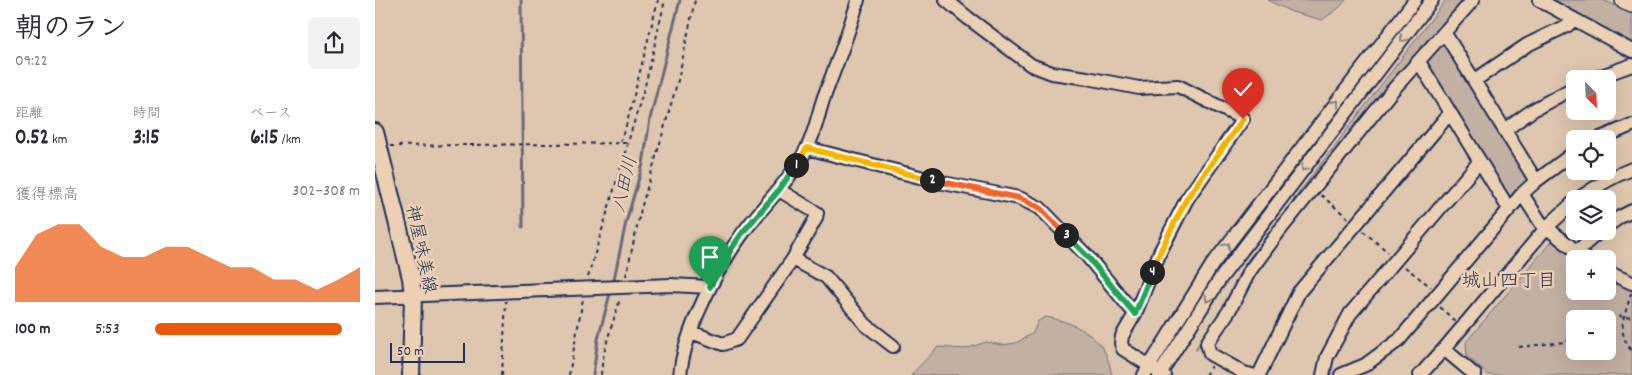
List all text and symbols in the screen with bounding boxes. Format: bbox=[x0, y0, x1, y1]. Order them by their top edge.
text: 朝のラン bbox=[15, 11, 127, 51]
button: share bbox=[308, 17, 360, 69]
one-way arrow bbox=[1400, 33, 1408, 42]
text: 09:22 bbox=[15, 50, 48, 73]
pin bbox=[1222, 68, 1264, 119]
north arrow bbox=[1566, 70, 1616, 120]
map controls bbox=[1566, 70, 1616, 360]
icon: check bbox=[1229, 75, 1257, 103]
one-way arrow bbox=[1331, 100, 1339, 109]
text: 距離 bbox=[15, 104, 43, 124]
text: 時間 bbox=[133, 104, 161, 124]
text: ペース bbox=[250, 104, 292, 124]
text: 0.52 bbox=[15, 124, 49, 154]
text: 3:15 bbox=[133, 124, 160, 154]
text: 6:15 bbox=[250, 124, 278, 154]
text: km bbox=[49, 130, 67, 150]
text: /km bbox=[278, 130, 301, 150]
button: locate bbox=[1566, 130, 1616, 180]
pin: 1 bbox=[783, 152, 809, 178]
water label: 八田川 bbox=[607, 154, 646, 216]
text: 1 bbox=[795, 155, 798, 175]
one-way arrow bbox=[1302, 162, 1310, 171]
pin: 2 bbox=[919, 168, 945, 192]
text: 2 bbox=[929, 170, 936, 190]
text: 302–308 m bbox=[292, 180, 360, 203]
text: 獲得標高 bbox=[15, 184, 79, 207]
button: layers bbox=[1566, 190, 1616, 240]
street label: 神屋味美線 bbox=[398, 203, 441, 296]
pin: 3 bbox=[1053, 222, 1079, 248]
text: 3 bbox=[1063, 225, 1070, 245]
pin bbox=[689, 236, 731, 287]
icon: arrive bbox=[696, 243, 724, 271]
one-way arrow bbox=[1221, 243, 1229, 252]
button: + bbox=[1566, 250, 1616, 300]
pin: 4 bbox=[1139, 260, 1165, 284]
text: 4 bbox=[1150, 262, 1155, 282]
district label: 城山四丁目 bbox=[1461, 269, 1557, 296]
one-way arrow bbox=[1204, 293, 1214, 302]
button: − bbox=[1566, 310, 1616, 360]
text: 100 m bbox=[15, 318, 51, 341]
text: 5:53 bbox=[95, 318, 120, 341]
scale bar bbox=[390, 340, 465, 363]
text: 50 m bbox=[397, 342, 424, 362]

